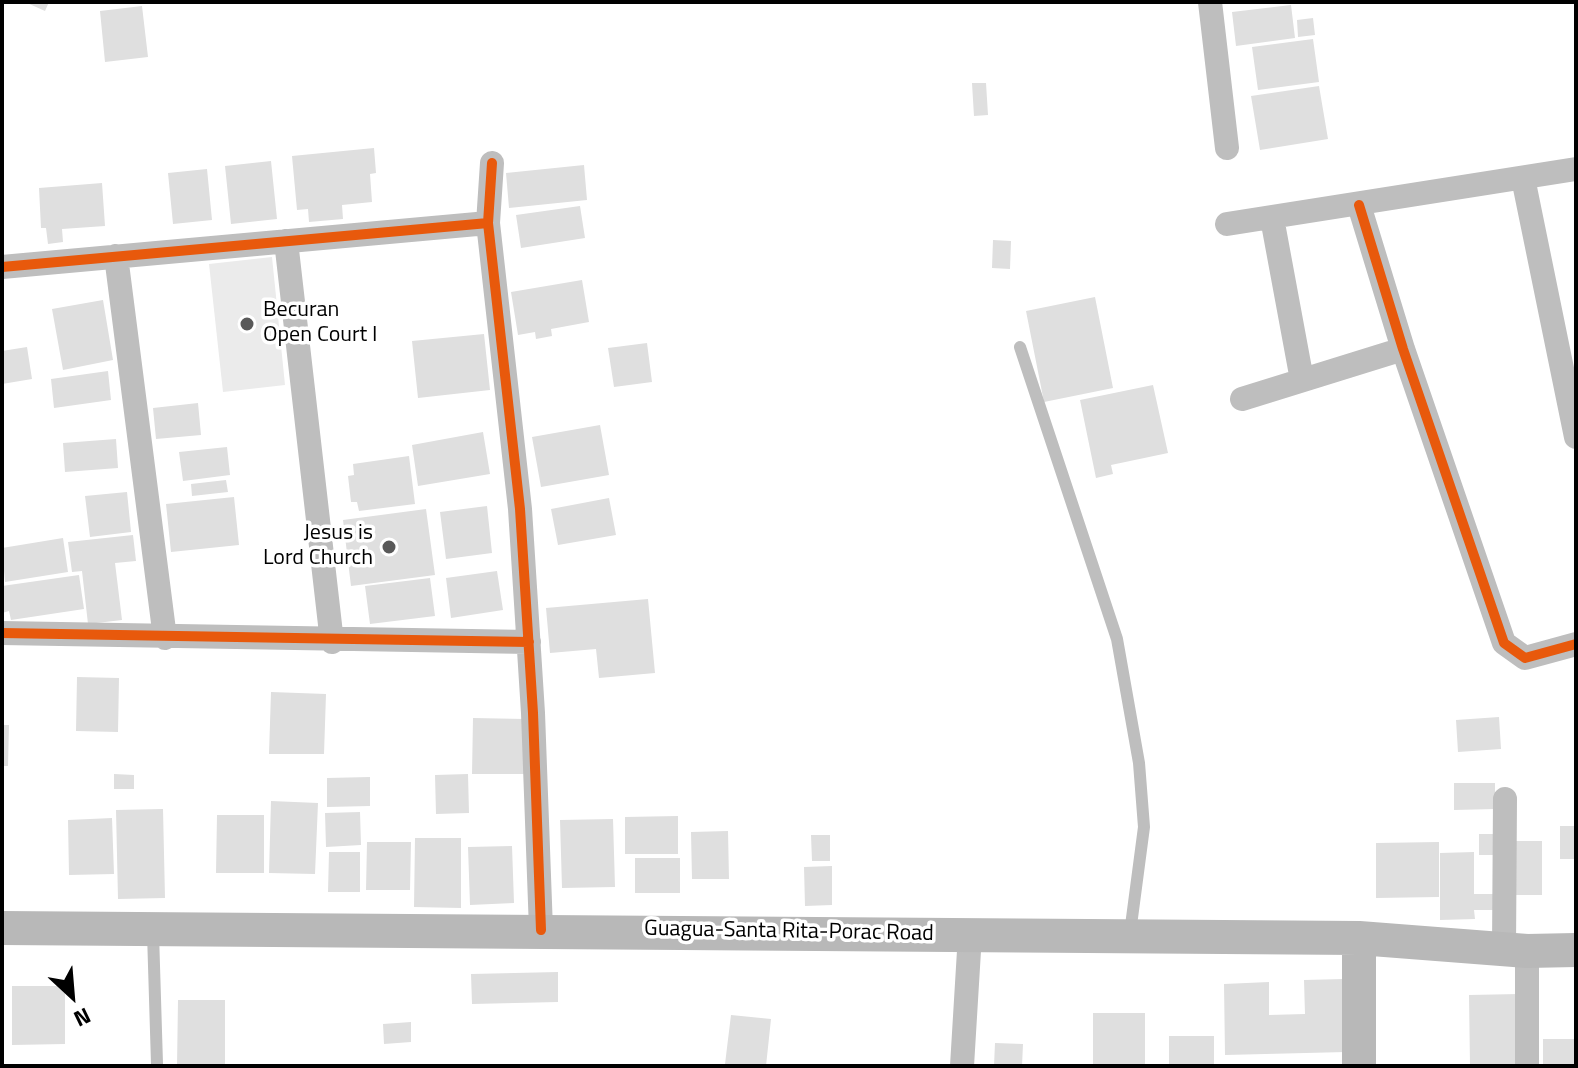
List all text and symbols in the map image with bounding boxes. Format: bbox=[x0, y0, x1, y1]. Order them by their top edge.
place label: Becuran Open Court I bbox=[263, 298, 378, 350]
marker: Becuran Open Court I bbox=[238, 315, 256, 333]
place label: Jesus is Lord Church bbox=[263, 521, 373, 572]
marker: Jesus is Lord Church bbox=[380, 538, 398, 556]
street label: Guagua-Santa Rita-Porac Road bbox=[644, 916, 934, 948]
north arrow bbox=[32, 956, 112, 1036]
text: N bbox=[68, 999, 97, 1036]

